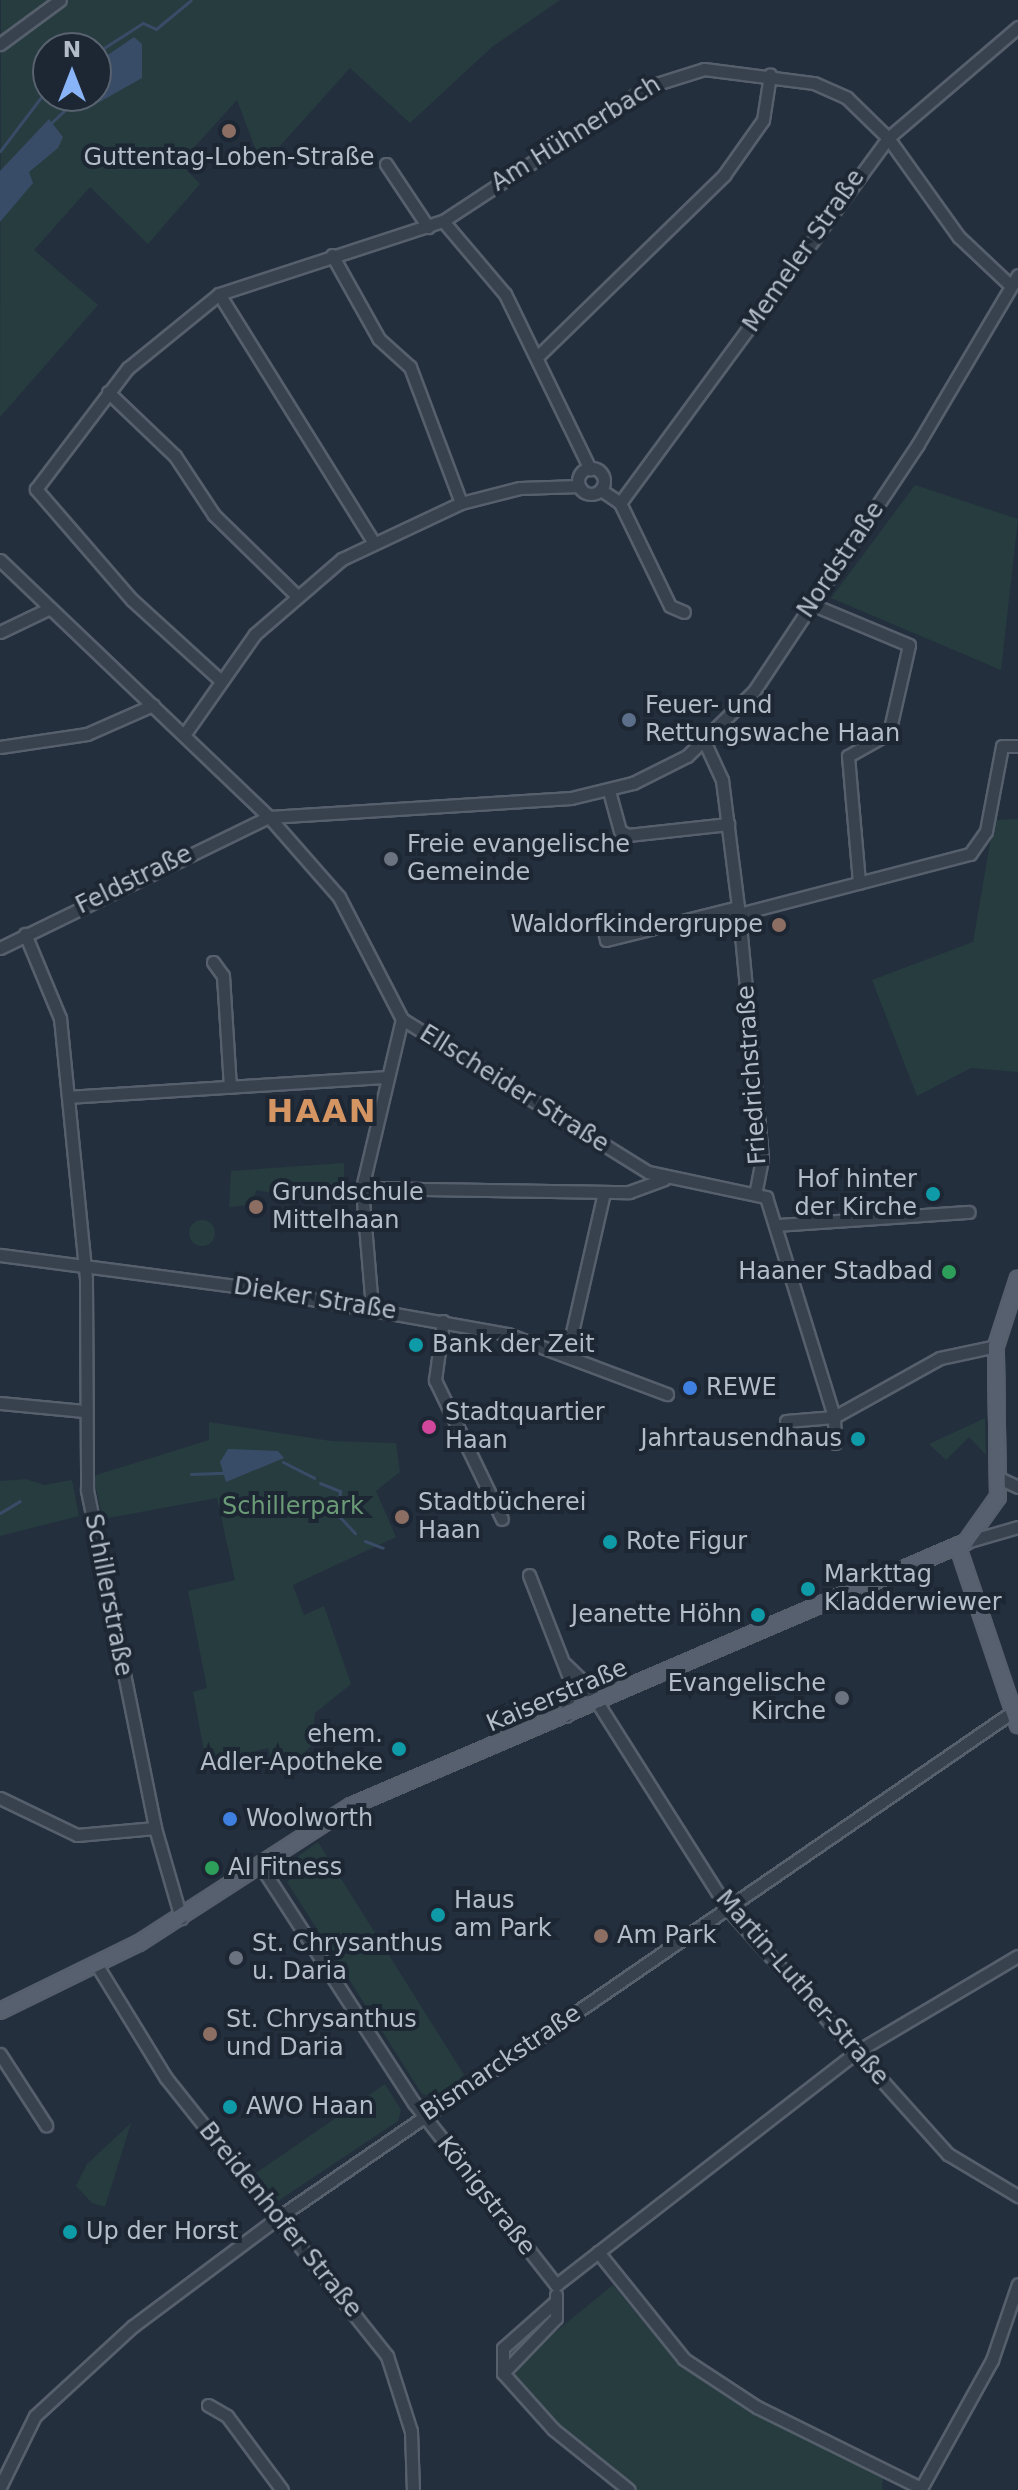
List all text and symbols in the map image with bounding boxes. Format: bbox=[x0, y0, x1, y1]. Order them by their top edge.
north arrow bbox=[32, 32, 112, 112]
text: N bbox=[63, 37, 81, 62]
street label: Am Hühnerbach bbox=[486, 70, 666, 198]
marker: Guttentag-Loben-Straße bbox=[220, 122, 238, 140]
place label: Guttentag-Loben-Straße bbox=[83, 144, 375, 172]
street label: Memeler Straße bbox=[737, 164, 871, 338]
street label: Nordstraße bbox=[792, 497, 890, 623]
place label: Feuer- und Rettungswache Haan bbox=[645, 692, 900, 748]
marker: Feuer- und Rettungswache Haan bbox=[620, 711, 638, 729]
place label: Freie evangelische Gemeinde bbox=[407, 831, 630, 887]
street label: Feldstraße bbox=[71, 840, 197, 920]
marker: Freie evangelische Gemeinde bbox=[382, 850, 400, 868]
place label: Waldorfkindergruppe bbox=[510, 911, 763, 939]
marker: Waldorfkindergruppe bbox=[770, 916, 788, 934]
street label: Friedrichstraße bbox=[731, 984, 773, 1166]
street label: Ellscheider Straße bbox=[414, 1019, 614, 1159]
district label: HAAN bbox=[266, 1092, 378, 1130]
place label: Hof hinter der Kirche bbox=[795, 1166, 917, 1222]
place label: Grundschule Mittelhaan bbox=[272, 1179, 424, 1235]
marker: Hof hinter der Kirche bbox=[924, 1185, 942, 1203]
marker: Grundschule Mittelhaan bbox=[247, 1198, 265, 1216]
place label: Haaner Stadbad bbox=[738, 1258, 933, 1286]
marker: Haaner Stadbad bbox=[940, 1263, 958, 1281]
street label: Dieker Straße bbox=[232, 1272, 398, 1326]
place label: Bank der Zeit bbox=[432, 1331, 595, 1359]
marker: Bank der Zeit bbox=[407, 1336, 425, 1354]
place label: REWE bbox=[706, 1374, 777, 1402]
marker: REWE bbox=[681, 1379, 699, 1397]
place label: Stadtquartier Haan bbox=[445, 1399, 605, 1455]
marker: Stadtquartier Haan bbox=[420, 1418, 438, 1436]
place label: Jahrtausendhaus bbox=[640, 1425, 842, 1453]
marker: Jahrtausendhaus bbox=[849, 1430, 867, 1448]
place label: Stadtbücherei Haan bbox=[418, 1489, 586, 1545]
park label: Schillerpark bbox=[222, 1493, 364, 1521]
marker: Stadtbücherei Haan bbox=[393, 1508, 411, 1526]
street label: Schillerstraße bbox=[78, 1511, 138, 1679]
place label: Rote Figur bbox=[626, 1528, 747, 1556]
marker: Rote Figur bbox=[601, 1533, 619, 1551]
place label: Markttag Kladderwiewer bbox=[824, 1561, 1002, 1617]
marker: Markttag Kladderwiewer bbox=[799, 1580, 817, 1598]
place label: Jeanette Höhn bbox=[571, 1601, 742, 1629]
marker: Jeanette Höhn bbox=[749, 1606, 767, 1624]
street label: Kaiserstraße bbox=[482, 1653, 632, 1739]
place label: Evangelische Kirche bbox=[668, 1670, 826, 1726]
marker: Evangelische Kirche bbox=[833, 1689, 851, 1707]
place label: ehem. Adler-Apotheke bbox=[200, 1721, 383, 1777]
marker: ehem. Adler-Apotheke bbox=[390, 1740, 408, 1758]
place label: Woolworth bbox=[246, 1805, 373, 1833]
marker: Woolworth bbox=[221, 1810, 239, 1828]
place label: AI Fitness bbox=[228, 1854, 342, 1882]
marker: AI Fitness bbox=[203, 1859, 221, 1877]
street label: Martin-Luther-Straße bbox=[709, 1885, 895, 2091]
place label: Haus am Park bbox=[454, 1887, 552, 1943]
marker: Haus am Park bbox=[429, 1906, 447, 1924]
place label: Am Park bbox=[617, 1922, 716, 1950]
marker: Am Park bbox=[592, 1927, 610, 1945]
place label: St. Chrysanthus u. Daria bbox=[252, 1930, 443, 1986]
marker: St. Chrysanthus u. Daria bbox=[227, 1949, 245, 1967]
street label: Bismarckstraße bbox=[416, 1999, 586, 2127]
place label: St. Chrysanthus und Daria bbox=[226, 2006, 417, 2062]
marker: St. Chrysanthus und Daria bbox=[201, 2025, 219, 2043]
place label: AWO Haan bbox=[246, 2093, 374, 2121]
marker: AWO Haan bbox=[221, 2098, 239, 2116]
street label: Breidenhofer Straße bbox=[193, 2117, 367, 2323]
street label: Königstraße bbox=[431, 2131, 541, 2261]
place label: Up der Horst bbox=[86, 2218, 238, 2246]
marker: Up der Horst bbox=[61, 2223, 79, 2241]

